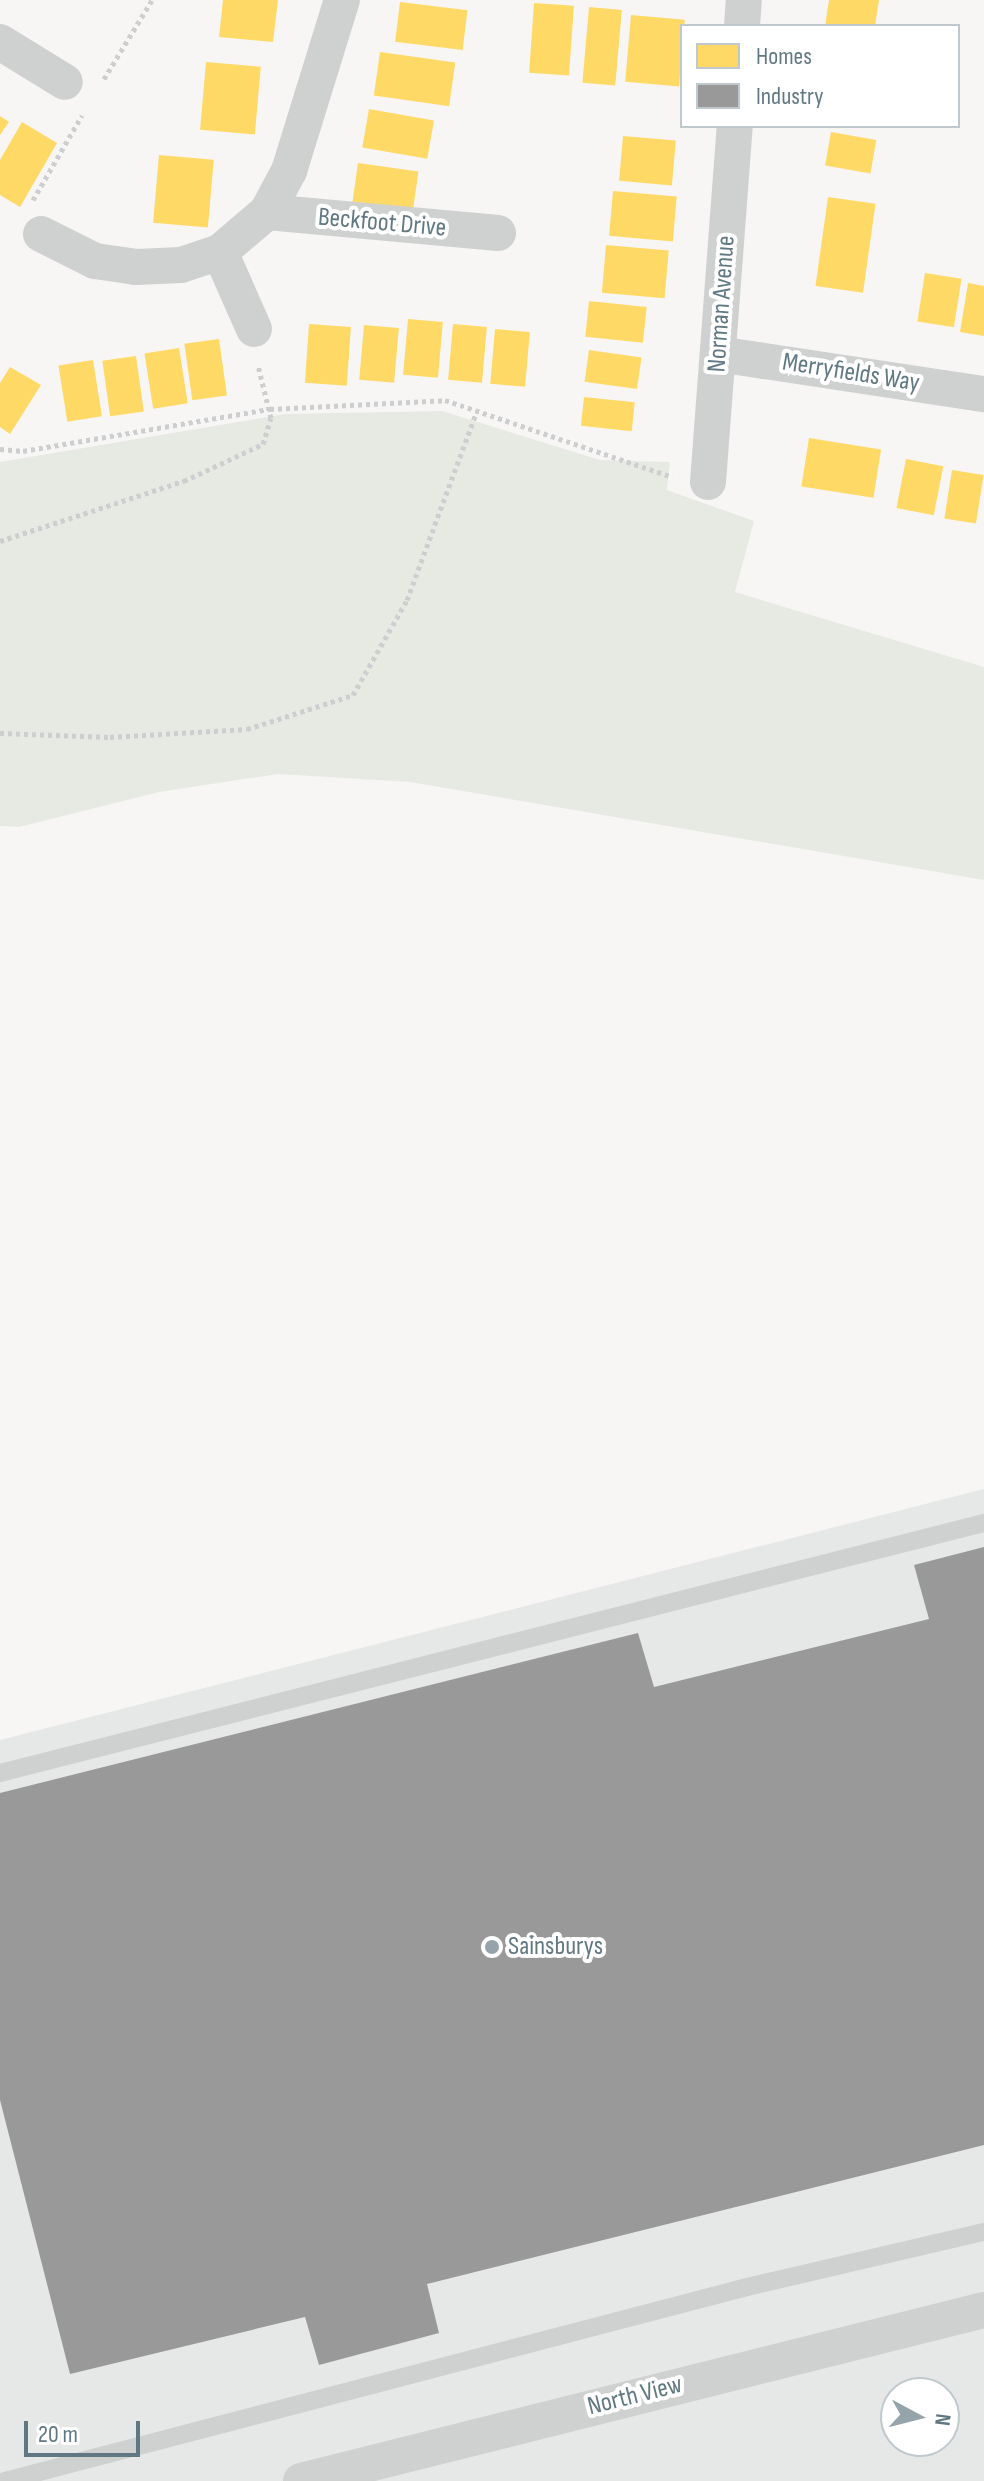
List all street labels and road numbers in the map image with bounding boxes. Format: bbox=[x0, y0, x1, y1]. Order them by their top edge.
street label: Beckfoot Drive bbox=[317, 202, 447, 244]
street label: Norman Avenue bbox=[702, 235, 742, 373]
street label: Merryfields Way bbox=[780, 347, 922, 399]
street label: North View bbox=[584, 2369, 686, 2423]

